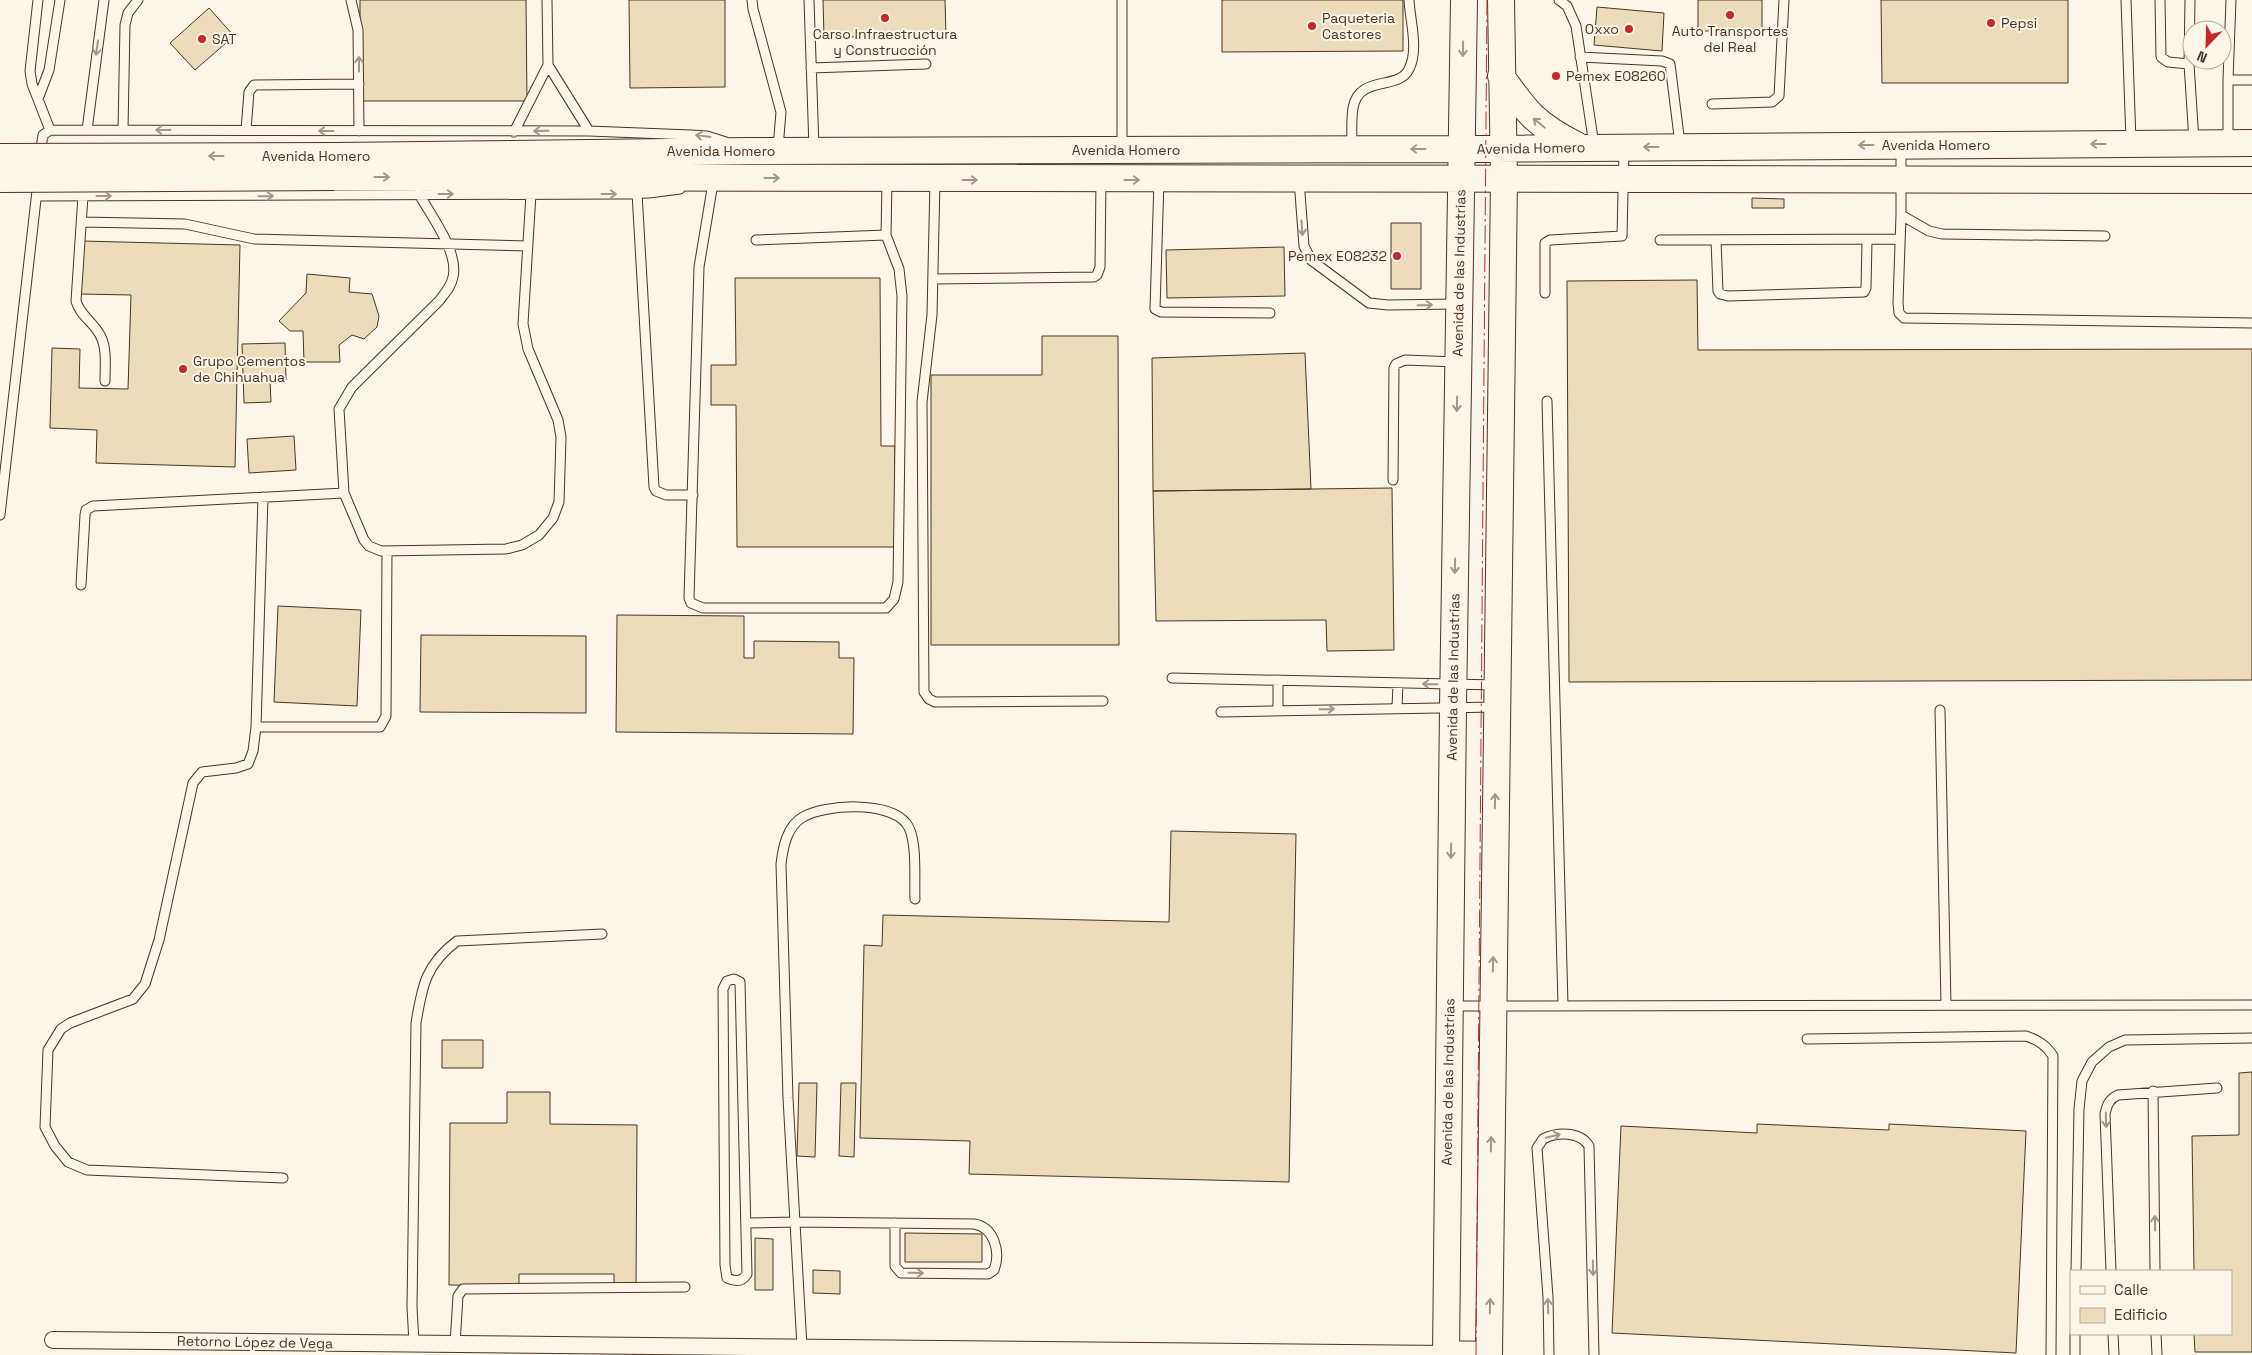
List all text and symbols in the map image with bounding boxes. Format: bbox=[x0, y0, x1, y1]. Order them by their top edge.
place label: Paqueteria Castores bbox=[1322, 9, 1395, 43]
marker: Auto Transportes del Real bbox=[1724, 9, 1736, 21]
marker: Carso Infraestructura y Construcción bbox=[879, 12, 891, 24]
place label: Pepsi bbox=[2001, 14, 2037, 32]
marker: Pepsi bbox=[1985, 17, 1997, 29]
marker: Paqueteria Castores bbox=[1306, 20, 1318, 32]
place label: Oxxo bbox=[1585, 20, 1619, 38]
north arrow bbox=[2182, 20, 2232, 70]
place label: Auto Transportes del Real bbox=[1672, 22, 1788, 56]
marker: Oxxo bbox=[1623, 23, 1635, 35]
place label: Carso Infraestructura y Construcción bbox=[813, 25, 957, 59]
place label: SAT bbox=[212, 30, 237, 48]
marker: SAT bbox=[196, 33, 208, 45]
one-way arrow bbox=[92, 40, 102, 56]
one-way arrow bbox=[1458, 40, 1468, 56]
text: N bbox=[2194, 47, 2210, 67]
one-way arrow bbox=[354, 57, 364, 73]
place label: Pemex E08260 bbox=[1566, 67, 1666, 85]
marker: Pemex E08260 bbox=[1550, 70, 1562, 82]
one-way arrow bbox=[1533, 117, 1546, 128]
one-way arrow bbox=[156, 125, 172, 135]
one-way arrow bbox=[318, 126, 334, 136]
one-way arrow bbox=[533, 126, 550, 136]
one-way arrow bbox=[696, 131, 712, 141]
street label: Avenida Homero bbox=[1882, 136, 1990, 154]
street label: Avenida Homero bbox=[1477, 138, 1585, 158]
one-way arrow bbox=[2091, 139, 2107, 149]
one-way arrow bbox=[1858, 140, 1874, 150]
street label: Avenida Homero bbox=[1072, 141, 1180, 159]
street label: Avenida Homero bbox=[667, 142, 775, 160]
one-way arrow bbox=[1643, 142, 1660, 152]
one-way arrow bbox=[1411, 144, 1427, 154]
street label: Avenida Homero bbox=[262, 147, 370, 165]
one-way arrow bbox=[208, 151, 224, 161]
one-way arrow bbox=[374, 172, 390, 182]
one-way arrow bbox=[764, 173, 780, 183]
one-way arrow bbox=[962, 175, 978, 185]
one-way arrow bbox=[1124, 175, 1140, 185]
one-way arrow bbox=[438, 189, 454, 199]
one-way arrow bbox=[600, 189, 617, 199]
street label: Avenida de las Industrias bbox=[1449, 189, 1469, 357]
one-way arrow bbox=[96, 191, 112, 201]
one-way arrow bbox=[258, 191, 274, 201]
one-way arrow bbox=[1298, 220, 1307, 236]
place label: Pemex E08232 bbox=[1288, 247, 1387, 265]
marker: Pemex E08232 bbox=[1391, 250, 1403, 262]
one-way arrow bbox=[1416, 300, 1433, 310]
place label: Grupo Cementos de Chihuahua bbox=[193, 352, 306, 386]
marker: Grupo Cementos de Chihuahua bbox=[177, 363, 189, 375]
one-way arrow bbox=[1452, 395, 1462, 411]
one-way arrow bbox=[1450, 558, 1460, 574]
street label: Avenida de las Industrias bbox=[1443, 593, 1463, 761]
one-way arrow bbox=[1423, 679, 1439, 689]
one-way arrow bbox=[1318, 704, 1334, 714]
one-way arrow bbox=[1490, 794, 1500, 810]
one-way arrow bbox=[1446, 842, 1456, 859]
one-way arrow bbox=[1488, 956, 1498, 972]
street label: Avenida de las Industrias bbox=[1438, 998, 1458, 1166]
one-way arrow bbox=[2101, 1112, 2111, 1128]
one-way arrow bbox=[1544, 1131, 1560, 1140]
one-way arrow bbox=[1486, 1136, 1496, 1152]
one-way arrow bbox=[2150, 1215, 2160, 1231]
one-way arrow bbox=[1588, 1260, 1598, 1276]
one-way arrow bbox=[907, 1268, 923, 1278]
legend bbox=[2070, 1270, 2232, 1335]
text: Calle bbox=[2114, 1280, 2149, 1299]
one-way arrow bbox=[1485, 1299, 1495, 1315]
one-way arrow bbox=[1544, 1299, 1553, 1315]
text: Edificio bbox=[2114, 1305, 2168, 1324]
street label: Retorno López de Vega bbox=[177, 1332, 333, 1352]

